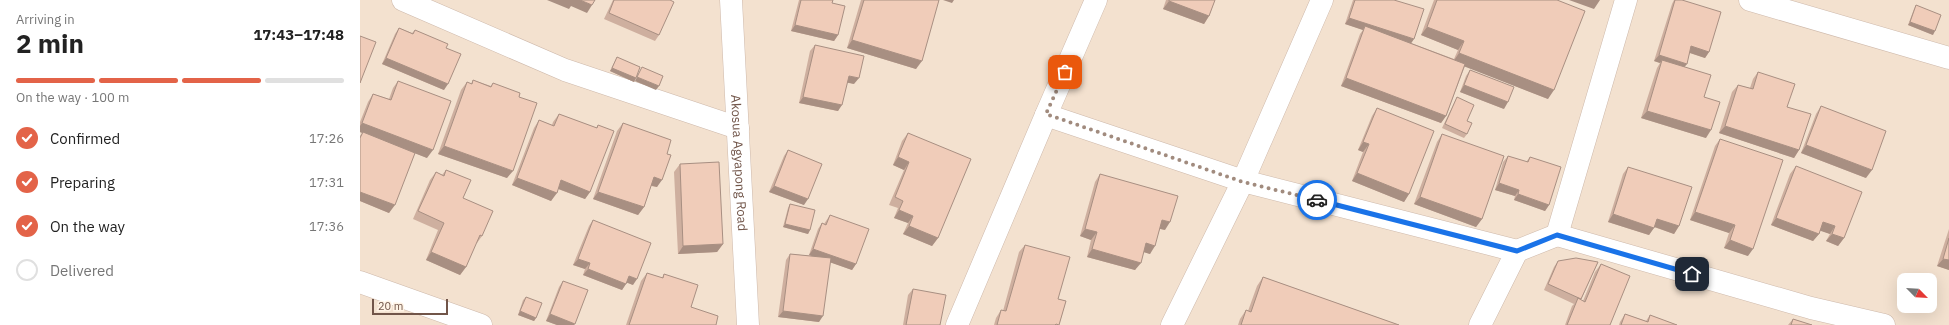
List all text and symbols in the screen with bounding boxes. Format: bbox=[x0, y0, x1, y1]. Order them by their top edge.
text: Arriving in bbox=[16, 11, 75, 28]
text: 17:43–17:48 bbox=[253, 25, 344, 44]
text: 2 min bbox=[16, 26, 84, 60]
pin bbox=[1048, 55, 1082, 89]
icon: bag bbox=[1054, 61, 1076, 83]
text: On the way · 100 m bbox=[16, 89, 129, 106]
street label: Akosua Agyapong Road bbox=[727, 94, 751, 231]
icon: check bbox=[16, 127, 38, 149]
text: Confirmed bbox=[50, 129, 120, 148]
text: 17:26 bbox=[309, 130, 344, 147]
icon: check bbox=[16, 171, 38, 193]
text: Preparing bbox=[50, 173, 115, 192]
text: 17:31 bbox=[309, 174, 344, 191]
courier bbox=[1297, 180, 1337, 220]
icon: car bbox=[1306, 189, 1328, 211]
icon: check bbox=[16, 215, 38, 237]
text: On the way bbox=[50, 217, 125, 236]
text: 17:36 bbox=[309, 218, 344, 235]
pin bbox=[1675, 257, 1709, 291]
text: Delivered bbox=[50, 261, 114, 280]
icon: home bbox=[1681, 263, 1703, 285]
north arrow bbox=[1897, 273, 1937, 313]
map controls bbox=[1897, 273, 1937, 313]
scale bar bbox=[372, 297, 448, 316]
text: 20 m bbox=[378, 299, 403, 313]

